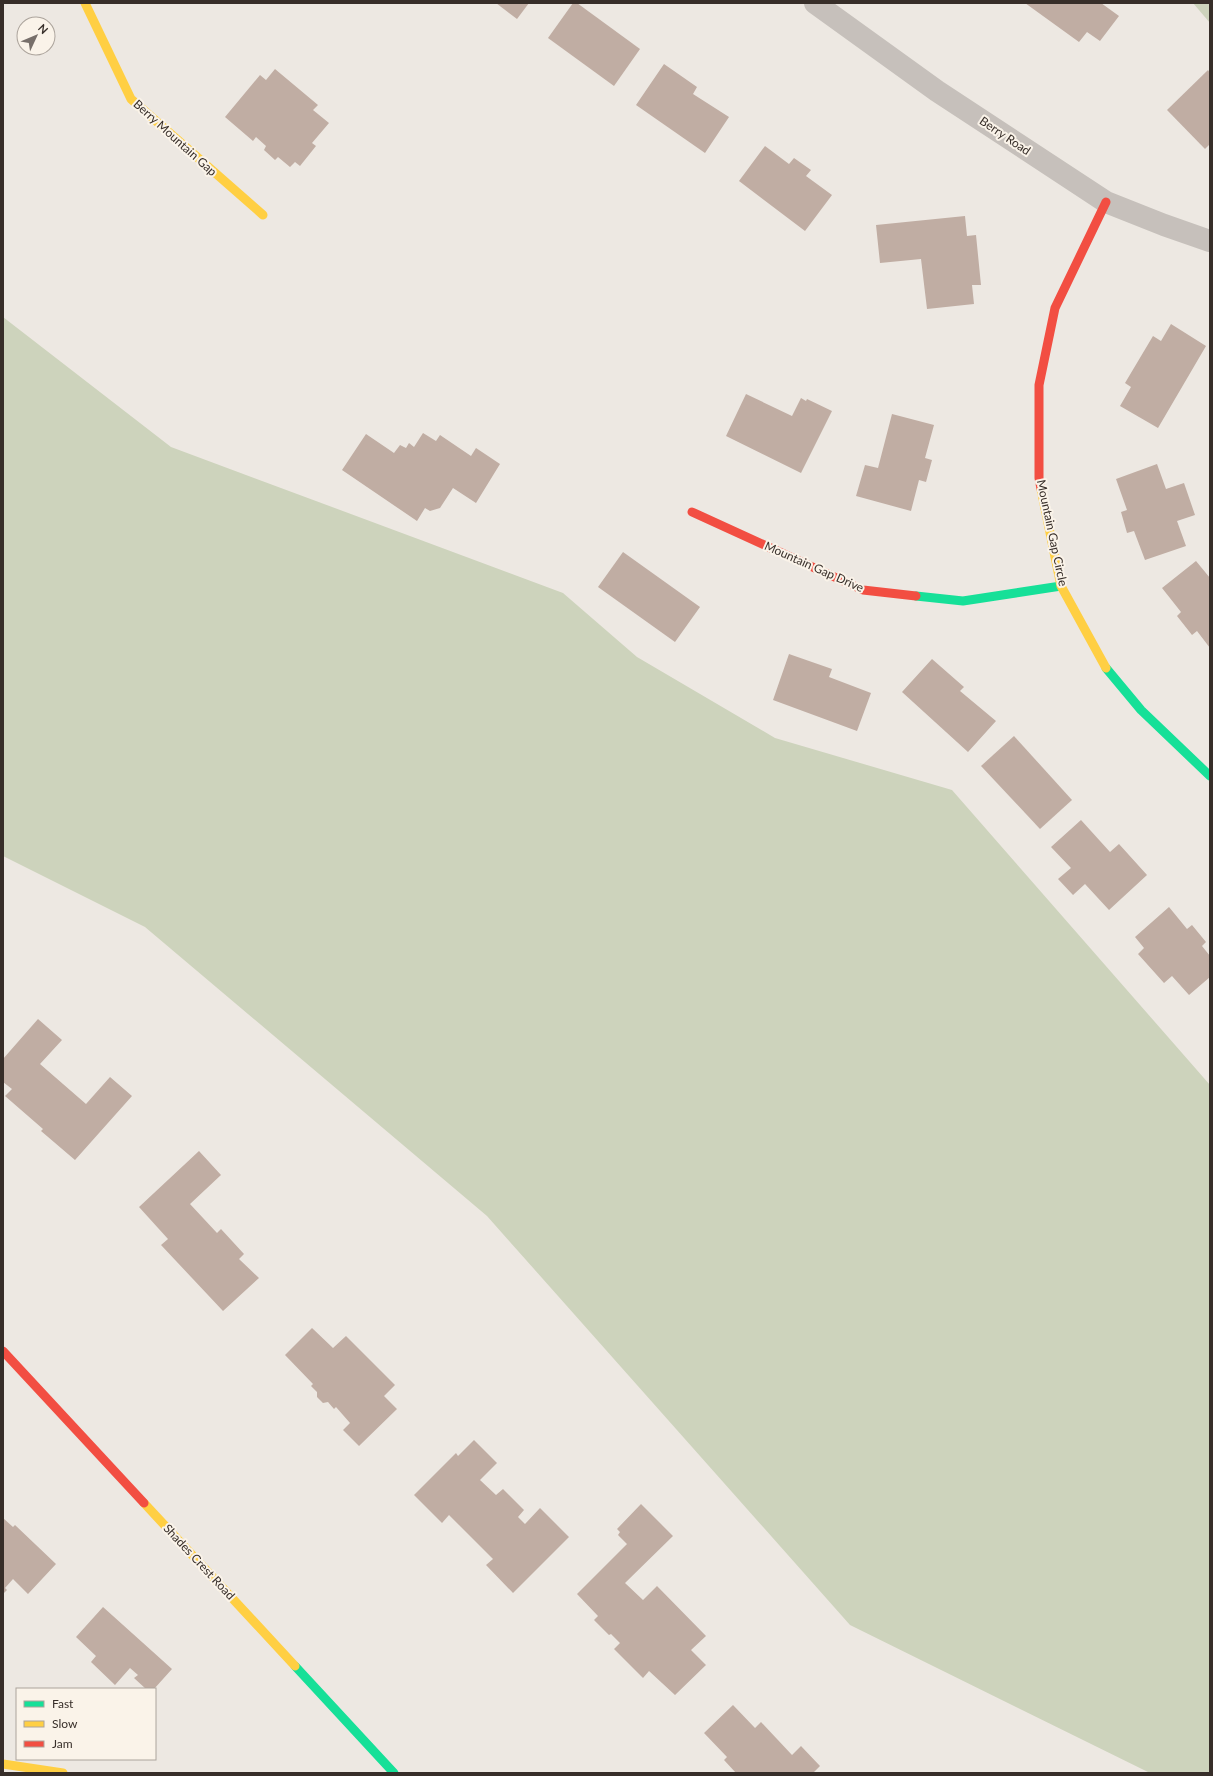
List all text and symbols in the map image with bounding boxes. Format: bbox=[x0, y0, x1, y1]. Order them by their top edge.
north arrow bbox=[16, 16, 56, 56]
text: N bbox=[36, 21, 51, 36]
street label: Berry Mountain Gap bbox=[131, 96, 220, 179]
street label: Berry Road bbox=[977, 113, 1034, 158]
street label: Mountain Gap Circle bbox=[1034, 478, 1071, 587]
street label: Mountain Gap Drive bbox=[762, 538, 866, 595]
street label: Shades Crest Road bbox=[160, 1521, 238, 1603]
legend bbox=[16, 1688, 156, 1760]
text: Fast bbox=[52, 1696, 74, 1711]
text: Slow bbox=[52, 1716, 78, 1731]
text: Jam bbox=[52, 1736, 73, 1751]

